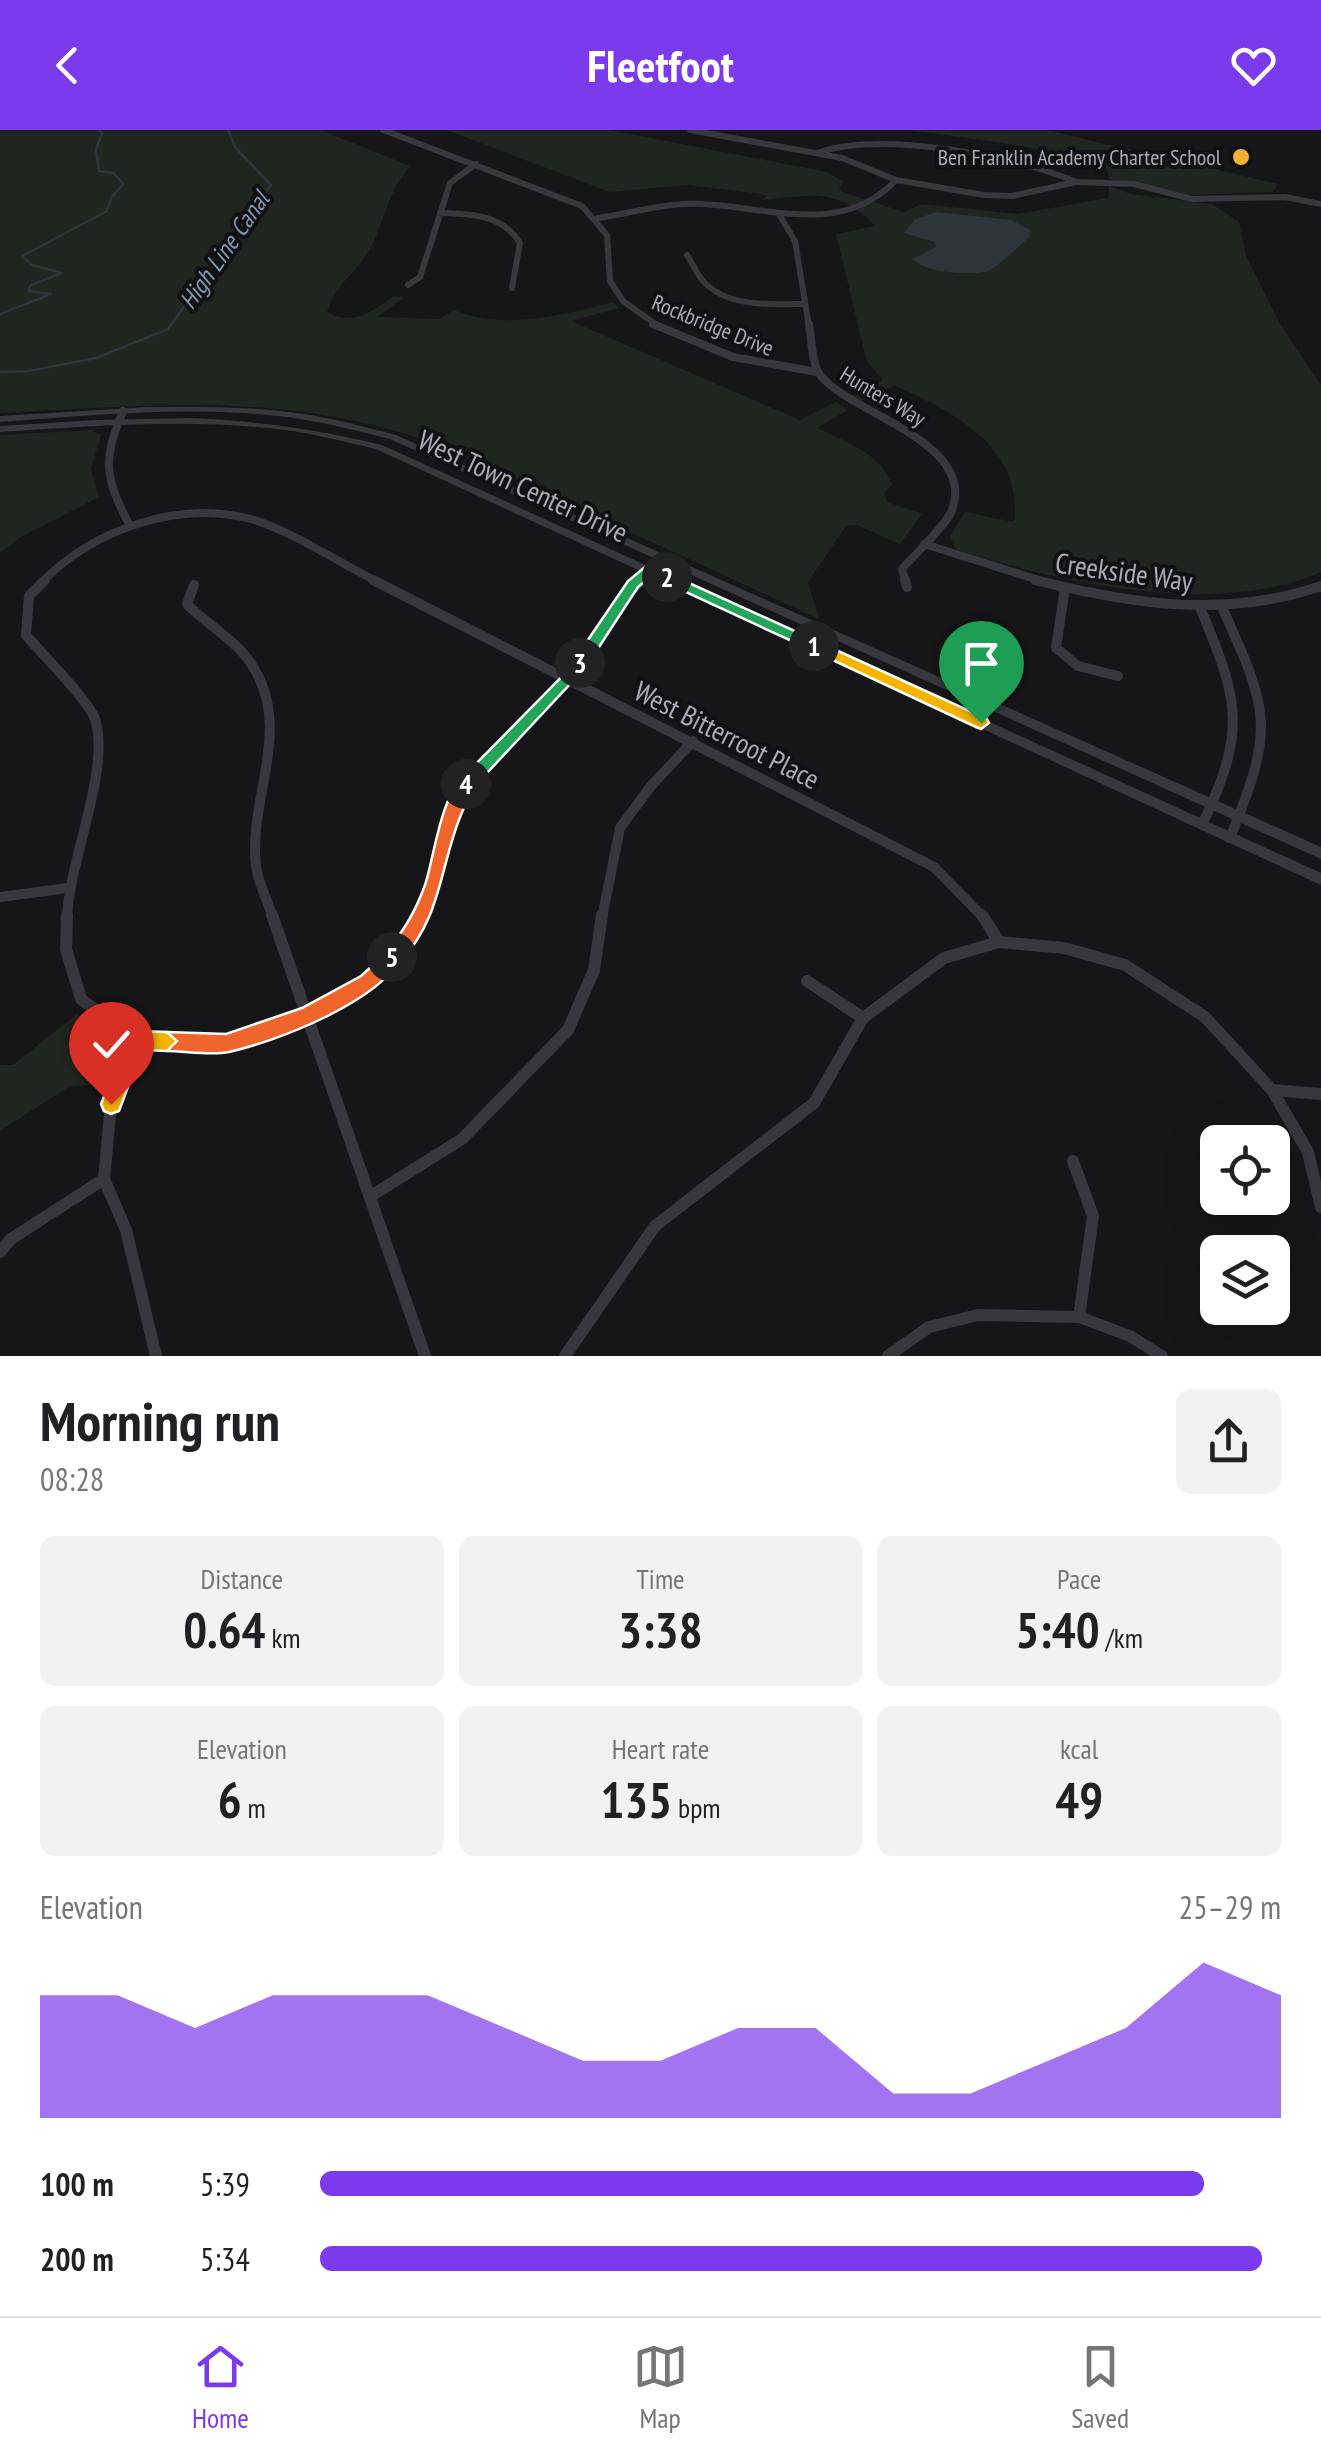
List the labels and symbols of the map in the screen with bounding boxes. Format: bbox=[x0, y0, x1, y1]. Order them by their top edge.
place label: Ben Franklin Academy Charter School bbox=[938, 143, 1222, 171]
marker: Ben Franklin Academy Charter School bbox=[1230, 146, 1252, 168]
water label: High Line Canal bbox=[172, 183, 277, 315]
street label: Rockbridge Drive bbox=[648, 288, 778, 362]
street label: Hunters Way bbox=[835, 360, 931, 433]
street label: West Town Center Drive bbox=[412, 421, 634, 550]
street label: Creekside Way bbox=[1053, 544, 1196, 600]
pin: 2 bbox=[642, 552, 692, 602]
pin: 1 bbox=[789, 621, 839, 671]
pin bbox=[939, 621, 1024, 724]
pin: 3 bbox=[555, 638, 605, 688]
street label: West Bitterroot Place bbox=[628, 672, 826, 797]
pin: 4 bbox=[441, 759, 491, 809]
pin: 5 bbox=[367, 932, 417, 982]
pin bbox=[69, 1002, 154, 1105]

